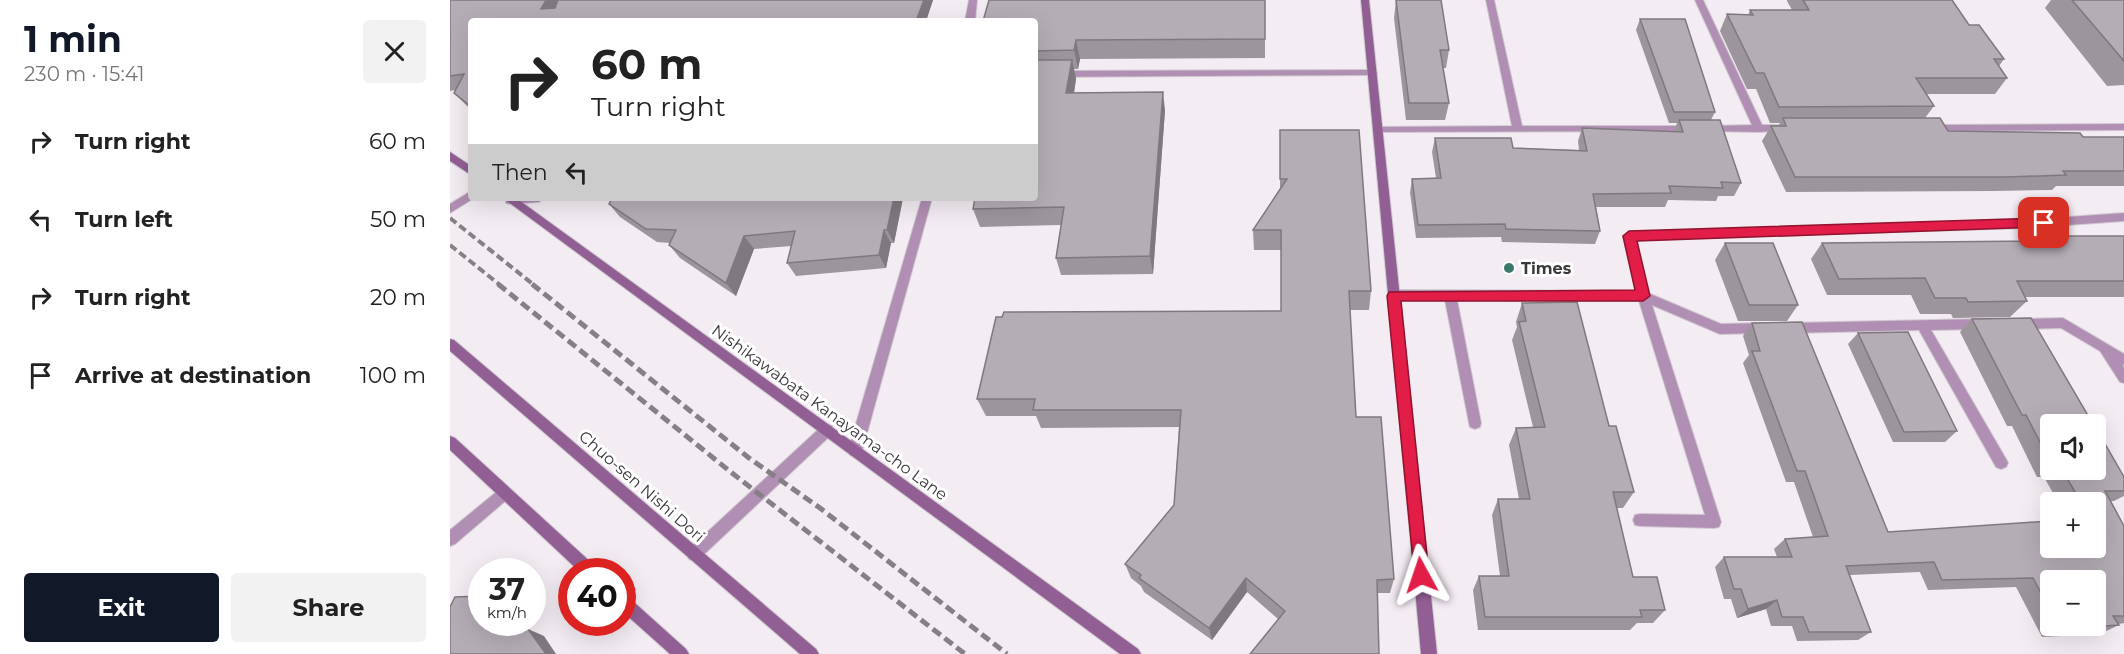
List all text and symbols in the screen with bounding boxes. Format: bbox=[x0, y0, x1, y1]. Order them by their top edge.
text: 1 min bbox=[24, 17, 122, 61]
button: close bbox=[363, 20, 426, 83]
text: 60 m bbox=[591, 38, 702, 90]
icon: right bbox=[492, 42, 570, 120]
text: 230 m · 15:41 bbox=[24, 62, 145, 86]
text: Turn right bbox=[591, 90, 726, 123]
icon: right bbox=[24, 125, 57, 158]
text: Turn right bbox=[75, 128, 190, 155]
text: 60 m bbox=[369, 128, 426, 155]
icon: left bbox=[560, 156, 593, 189]
text: Then bbox=[492, 159, 548, 186]
pin bbox=[2018, 197, 2069, 248]
icon: left bbox=[24, 203, 57, 236]
text: Turn left bbox=[75, 206, 173, 233]
text: 50 m bbox=[370, 206, 426, 233]
icon: arrive bbox=[2027, 206, 2060, 239]
place label: Times bbox=[1521, 259, 1572, 278]
marker: Times bbox=[1502, 261, 1516, 275]
icon: right bbox=[24, 281, 57, 314]
text: Turn right bbox=[75, 284, 190, 311]
text: 20 m bbox=[370, 284, 426, 311]
street label: Nishikawabata Kanayama-cho Lane bbox=[708, 321, 951, 504]
icon: arrive bbox=[24, 359, 57, 392]
text: Arrive at destination bbox=[75, 362, 311, 389]
text: 100 m bbox=[360, 362, 426, 389]
map controls bbox=[2040, 414, 2106, 636]
button: sound bbox=[2040, 414, 2106, 480]
street label: Chuo-sen Nishi Dori bbox=[575, 427, 708, 546]
button: + bbox=[2040, 492, 2106, 558]
position arrow bbox=[1389, 543, 1453, 607]
speed limit sign: 40 bbox=[558, 558, 636, 636]
button: − bbox=[2040, 570, 2106, 636]
text: 37 bbox=[489, 571, 525, 608]
button: Exit bbox=[24, 573, 219, 642]
button: Share bbox=[231, 573, 426, 642]
text: km/h bbox=[487, 603, 527, 622]

